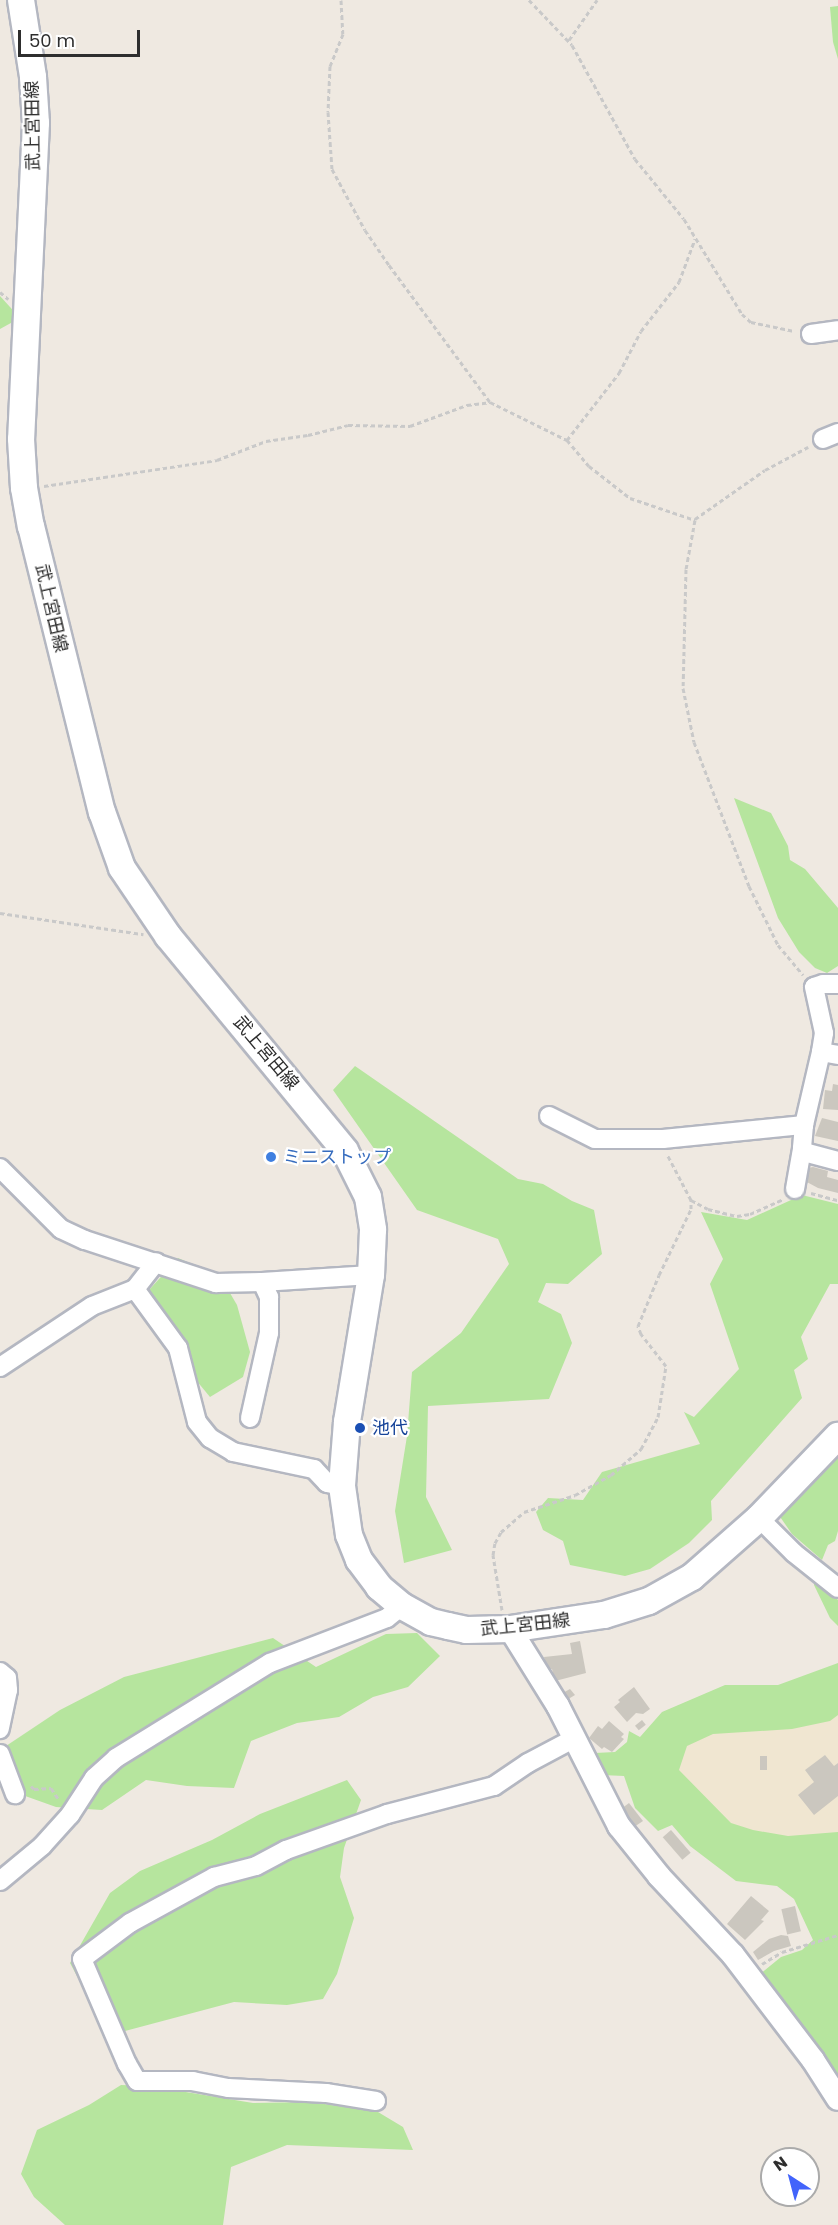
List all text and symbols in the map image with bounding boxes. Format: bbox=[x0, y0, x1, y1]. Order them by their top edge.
scale bar bbox=[21, 18, 142, 56]
text: 50 m bbox=[29, 28, 75, 53]
street label: 武上宮田線 bbox=[21, 81, 45, 171]
street label: 武上宮田線 bbox=[30, 562, 72, 654]
street label: 武上宮田線 bbox=[229, 1012, 303, 1094]
place label: ミニストップ bbox=[283, 1146, 391, 1168]
marker: ミニストップ bbox=[264, 1150, 278, 1164]
place label: 池代 bbox=[372, 1417, 408, 1439]
marker: 池代 bbox=[353, 1421, 367, 1435]
street label: 武上宮田線 bbox=[479, 1610, 571, 1640]
north arrow bbox=[760, 2147, 820, 2207]
text: N bbox=[769, 2151, 792, 2177]

